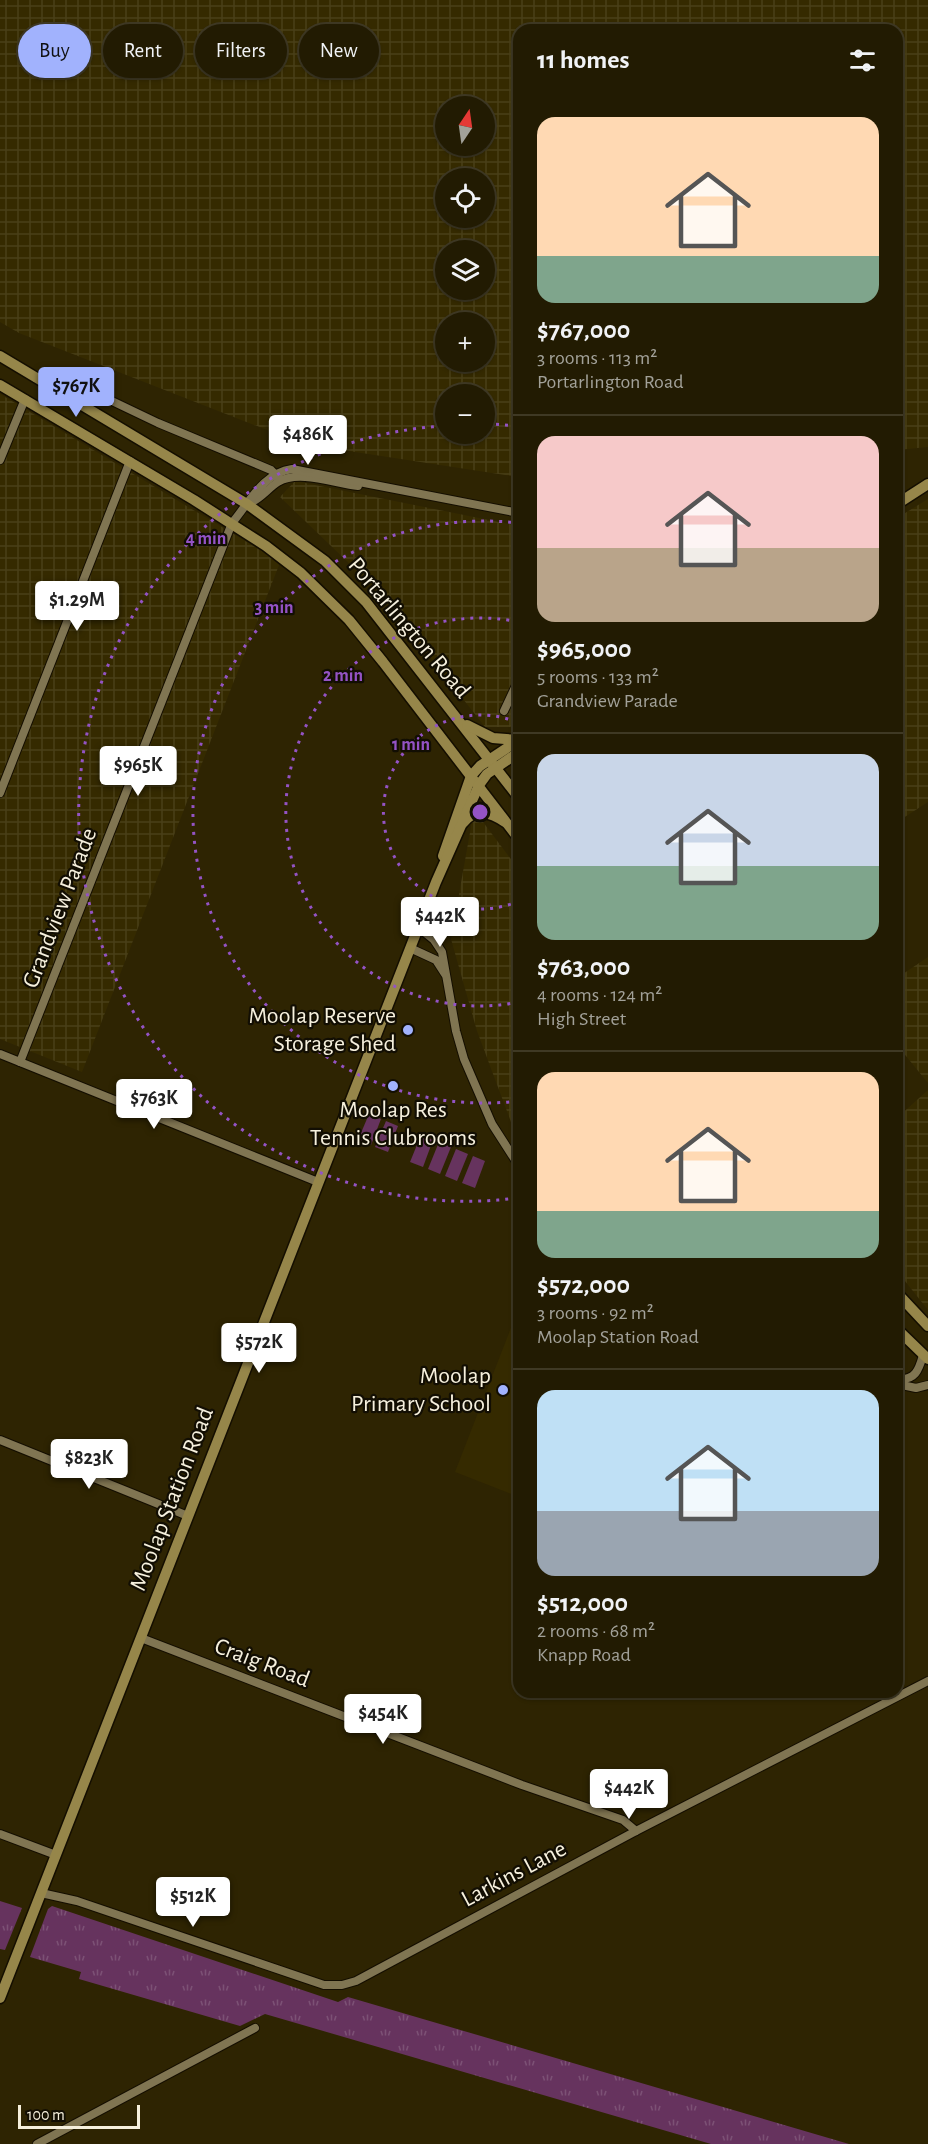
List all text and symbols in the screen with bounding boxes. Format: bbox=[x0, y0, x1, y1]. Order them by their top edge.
chip: Buy bbox=[18, 24, 91, 78]
chip: Rent bbox=[103, 24, 183, 78]
chip: Filters bbox=[195, 24, 287, 78]
chip: New bbox=[299, 24, 379, 78]
icon: filters bbox=[846, 44, 879, 77]
text: 11 homes bbox=[537, 47, 629, 73]
north arrow bbox=[435, 96, 495, 156]
map controls bbox=[435, 96, 495, 444]
icon: home bbox=[654, 156, 762, 264]
button: locate bbox=[435, 168, 495, 228]
button: layers bbox=[435, 240, 495, 300]
button: + bbox=[435, 312, 495, 372]
text: $767,000 bbox=[537, 317, 630, 343]
text: 3 rooms · 113 m² bbox=[537, 348, 657, 368]
pin: $767K bbox=[34, 367, 118, 418]
text: Portarlington Road bbox=[537, 372, 684, 392]
text: $767K bbox=[52, 376, 100, 396]
button: − bbox=[435, 384, 495, 444]
pin: $486K bbox=[266, 415, 350, 466]
text: $486K bbox=[283, 424, 333, 444]
icon: home bbox=[654, 475, 762, 583]
text: 4 min bbox=[186, 530, 226, 548]
street label: Portarlington Road bbox=[343, 553, 475, 703]
pin: $1.29M bbox=[28, 581, 126, 632]
text: $1.29M bbox=[49, 590, 105, 610]
text: 3 min bbox=[254, 599, 294, 617]
text: $965,000 bbox=[537, 636, 632, 662]
text: 2 min bbox=[323, 667, 363, 685]
text: 5 rooms · 133 m² bbox=[537, 667, 659, 687]
text: Grandview Parade bbox=[537, 691, 678, 711]
text: 1 min bbox=[392, 736, 430, 754]
pin: $965K bbox=[96, 746, 180, 797]
text: $965K bbox=[114, 755, 162, 775]
icon: home bbox=[654, 793, 762, 901]
centre of rings bbox=[470, 802, 490, 822]
street label: Grandview Parade bbox=[19, 825, 101, 991]
pin: $442K bbox=[398, 897, 482, 948]
text: $442K bbox=[415, 906, 465, 926]
text: $763,000 bbox=[537, 954, 630, 980]
text: 4 rooms · 124 m² bbox=[537, 985, 662, 1005]
place label: Moolap Reserve Storage Shed bbox=[248, 1004, 396, 1056]
text: High Street bbox=[537, 1009, 626, 1029]
marker: Moolap Reserve Storage Shed bbox=[401, 1023, 415, 1037]
pin: $763K bbox=[112, 1079, 196, 1130]
marker: Moolap Res Tennis Clubrooms bbox=[386, 1079, 400, 1093]
text: $763K bbox=[130, 1088, 178, 1108]
place label: Moolap Res Tennis Clubrooms bbox=[310, 1098, 476, 1150]
icon: home bbox=[654, 1111, 762, 1219]
text: $572,000 bbox=[537, 1272, 630, 1298]
text: 3 rooms · 92 m² bbox=[537, 1303, 654, 1323]
pin: $572K bbox=[217, 1323, 301, 1374]
text: Moolap Station Road bbox=[537, 1327, 699, 1347]
text: $572K bbox=[235, 1332, 283, 1352]
place label: Moolap Primary School bbox=[351, 1364, 491, 1416]
marker: Moolap Primary School bbox=[496, 1383, 510, 1397]
street label: Moolap Station Road bbox=[126, 1404, 218, 1594]
icon: home bbox=[654, 1429, 762, 1537]
pin: $823K bbox=[47, 1439, 131, 1490]
text: $823K bbox=[65, 1448, 113, 1468]
text: $512,000 bbox=[537, 1590, 628, 1616]
text: 2 rooms · 68 m² bbox=[537, 1621, 655, 1641]
street label: Craig Road bbox=[211, 1634, 313, 1692]
text: Knapp Road bbox=[537, 1645, 631, 1665]
pin: $454K bbox=[341, 1694, 425, 1745]
text: $454K bbox=[358, 1703, 408, 1723]
pin: $442K bbox=[587, 1769, 671, 1820]
text: $442K bbox=[604, 1778, 654, 1798]
street label: Larkins Lane bbox=[458, 1836, 570, 1912]
pin: $512K bbox=[151, 1877, 235, 1928]
text: $512K bbox=[170, 1886, 216, 1906]
scale bar bbox=[18, 2102, 140, 2130]
text: 100 m bbox=[27, 2107, 65, 2123]

